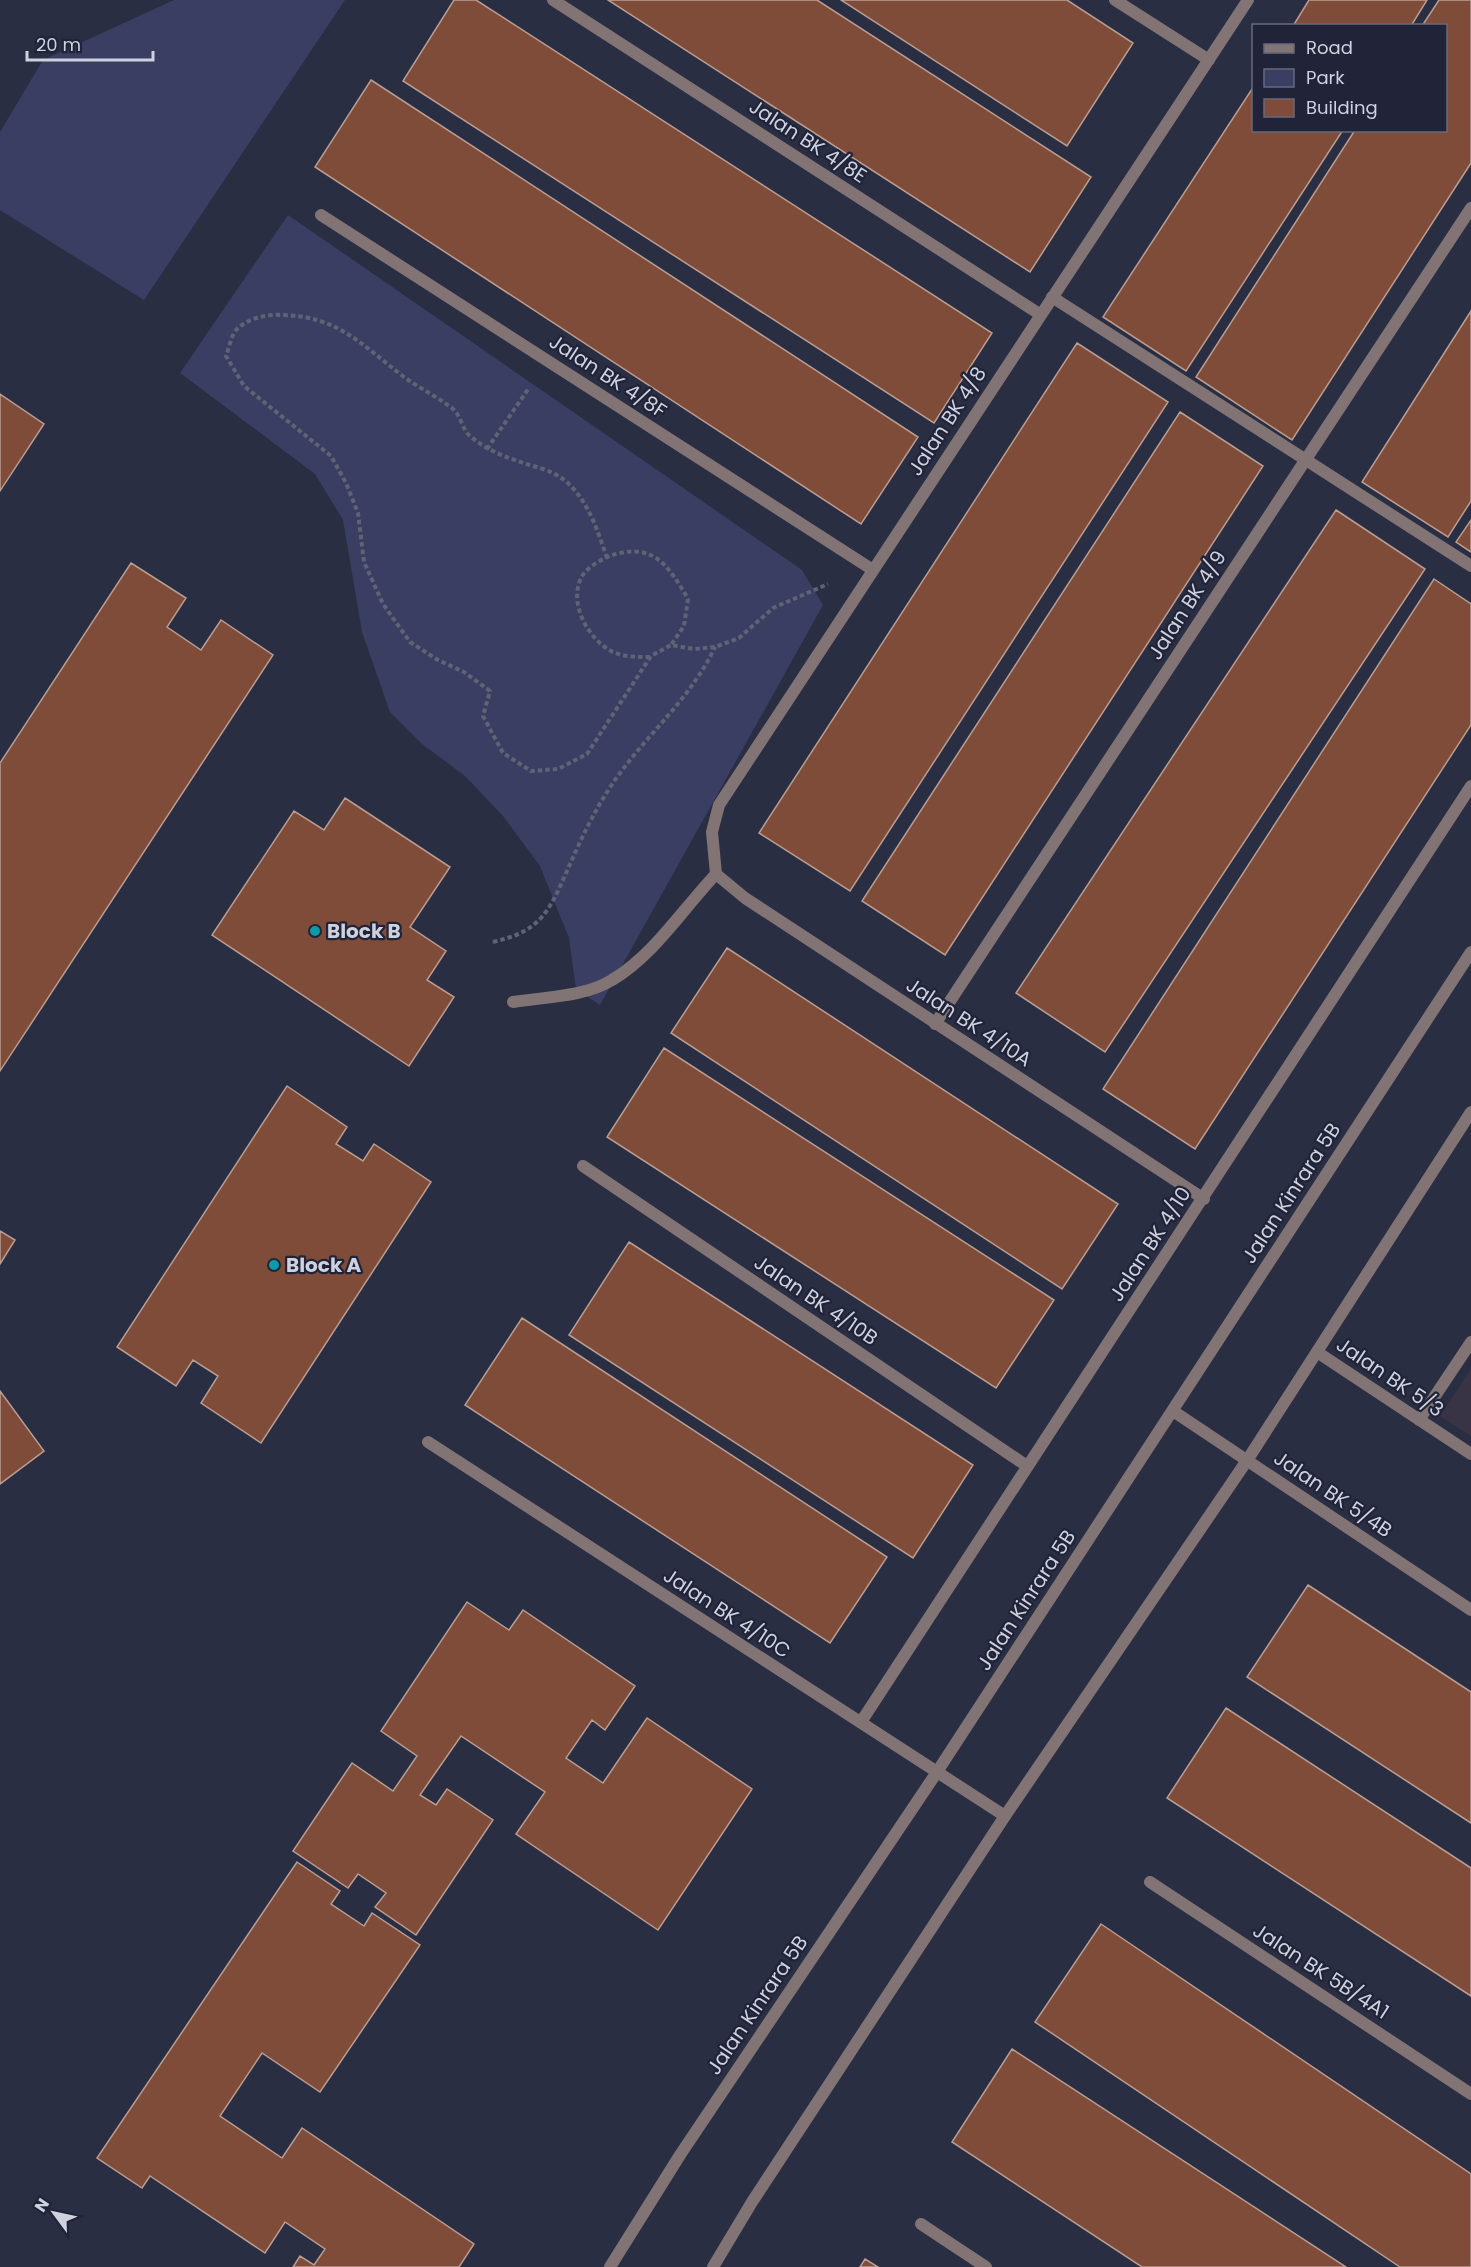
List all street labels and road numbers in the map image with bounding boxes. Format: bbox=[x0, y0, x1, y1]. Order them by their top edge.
street label: Jalan BK 4/8E bbox=[744, 92, 872, 190]
street label: Jalan BK 4/8F bbox=[544, 327, 672, 425]
street label: Jalan BK 4/8 bbox=[901, 361, 993, 481]
street label: Jalan BK 4/9 bbox=[1141, 545, 1233, 665]
street label: Jalan BK 4/10A bbox=[901, 971, 1037, 1073]
street label: Jalan Kinrara 5B bbox=[1235, 1117, 1347, 1269]
street label: Jalan BK 4/10 bbox=[1102, 1181, 1198, 1307]
street label: Jalan BK 4/10B bbox=[749, 1248, 883, 1352]
street label: Jalan BK 5/3 bbox=[1331, 1331, 1449, 1423]
street label: Jalan BK 5/4B bbox=[1268, 1444, 1398, 1544]
street label: Jalan Kinrara 5B bbox=[970, 1524, 1082, 1676]
street label: Jalan BK 4/10C bbox=[658, 1561, 796, 1665]
street label: Jalan BK 5B/4A1 bbox=[1248, 1916, 1394, 2026]
street label: Jalan Kinrara 5B bbox=[700, 1930, 814, 2080]

